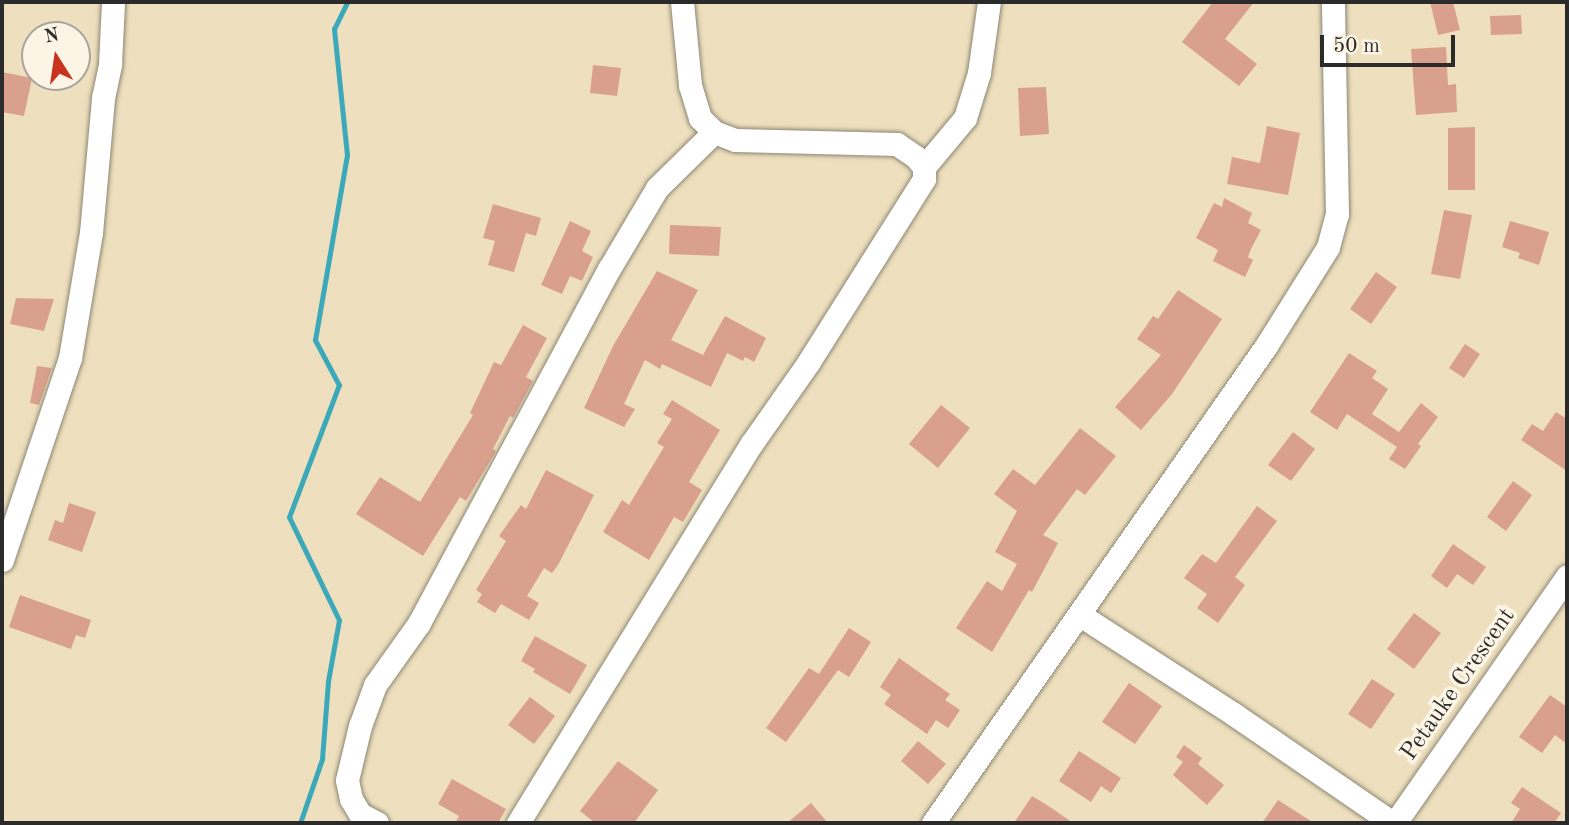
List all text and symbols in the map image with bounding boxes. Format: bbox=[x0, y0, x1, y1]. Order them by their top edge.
north arrow bbox=[21, 21, 91, 91]
scale bar bbox=[1324, 21, 1459, 65]
text: N bbox=[43, 26, 61, 48]
text: 50 m bbox=[1333, 36, 1380, 57]
street label: Petauke Crescent bbox=[1396, 603, 1522, 767]

